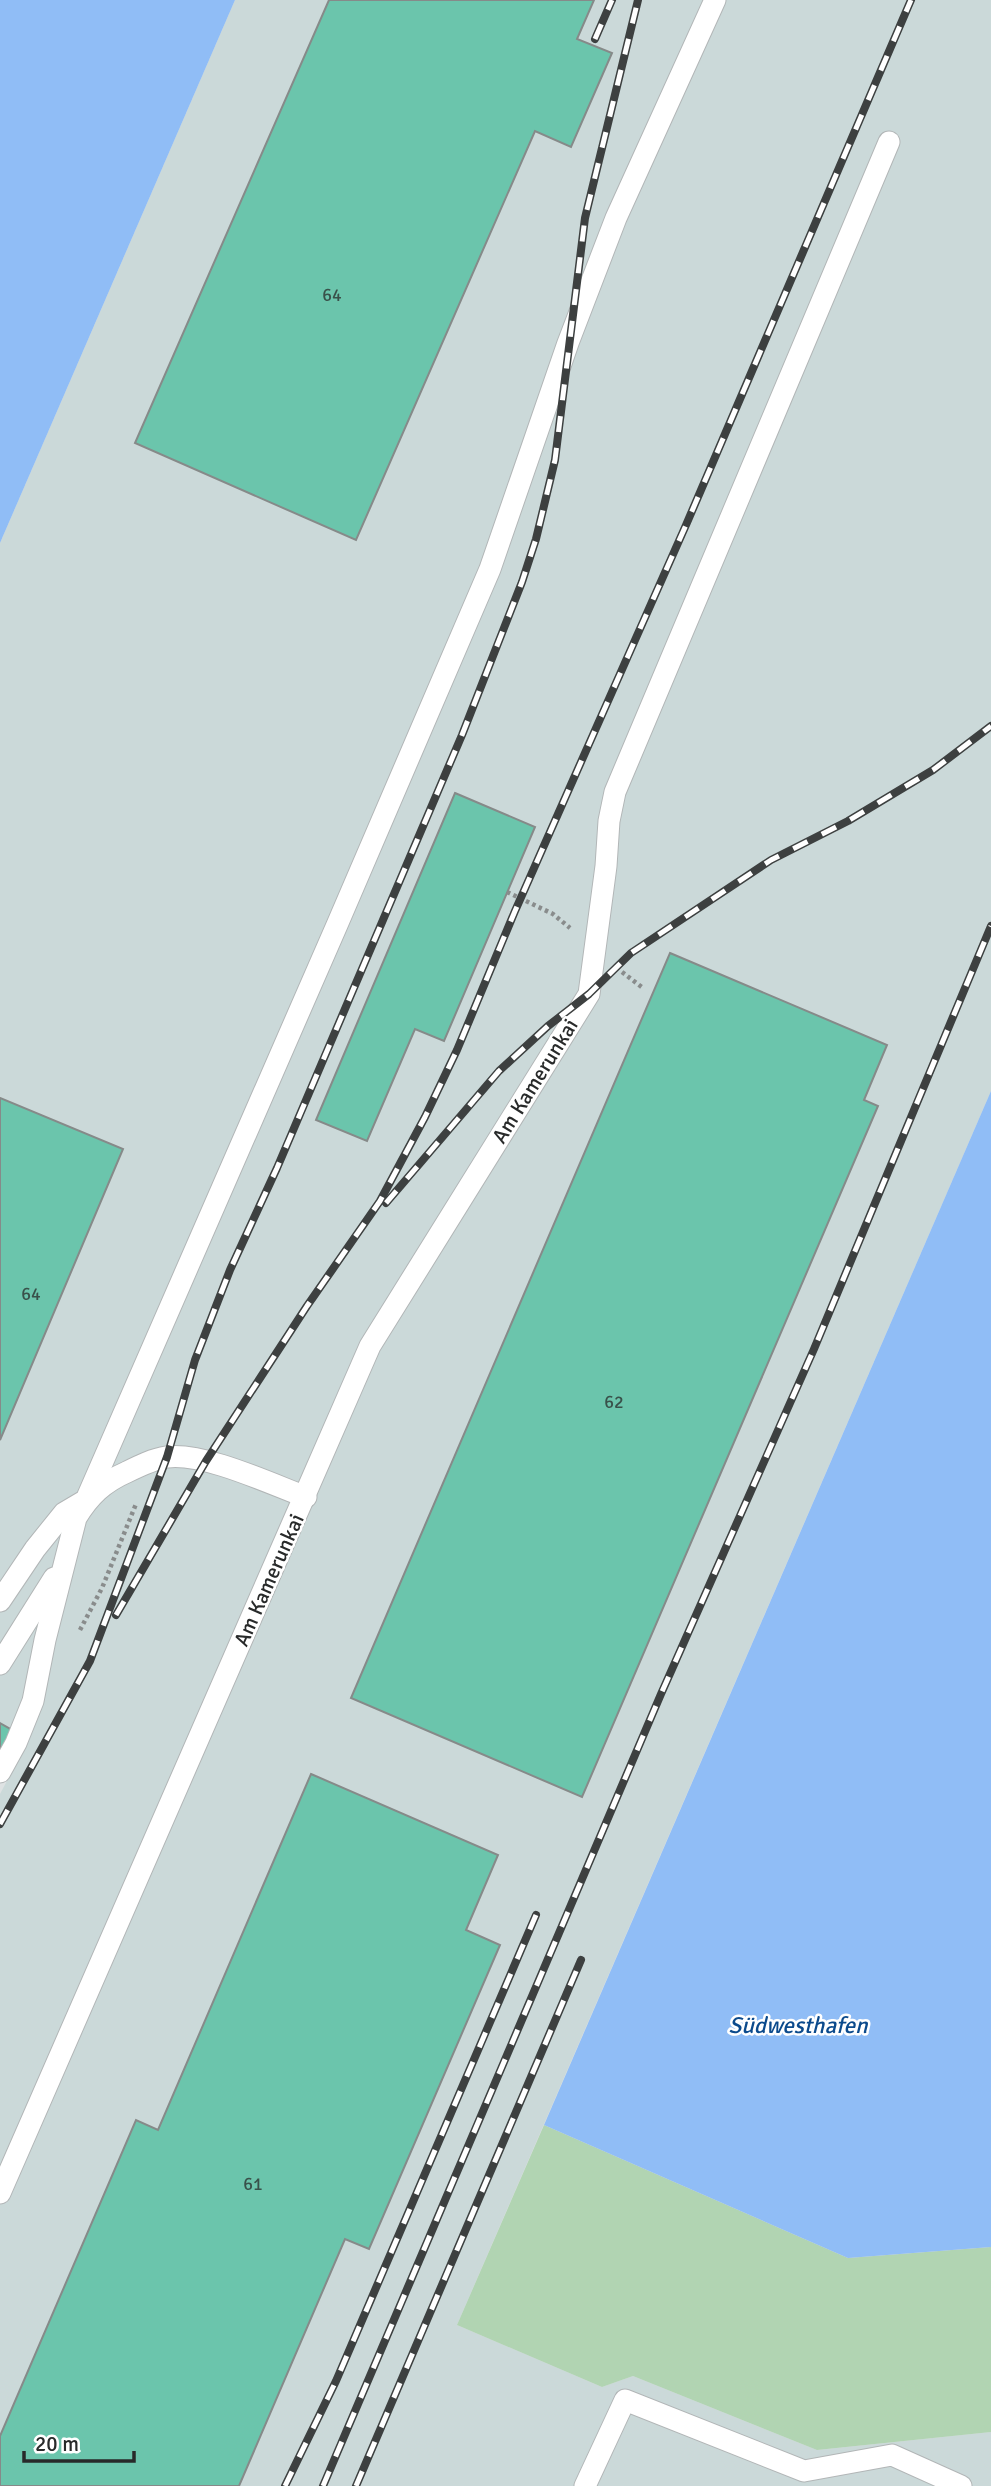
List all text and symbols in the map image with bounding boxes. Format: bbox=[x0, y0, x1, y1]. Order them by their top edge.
house number: 64 bbox=[322, 284, 342, 306]
street label: Am Kamerunkai bbox=[486, 1014, 584, 1148]
house number: 64 bbox=[21, 1283, 41, 1305]
house number: 62 bbox=[604, 1391, 624, 1413]
street label: Am Kamerunkai bbox=[228, 1510, 310, 1650]
water label: Südwesthafen bbox=[728, 2011, 869, 2040]
house number: 61 bbox=[243, 2173, 263, 2195]
scale bar bbox=[24, 2420, 135, 2464]
text: 20 m bbox=[35, 2431, 79, 2457]

